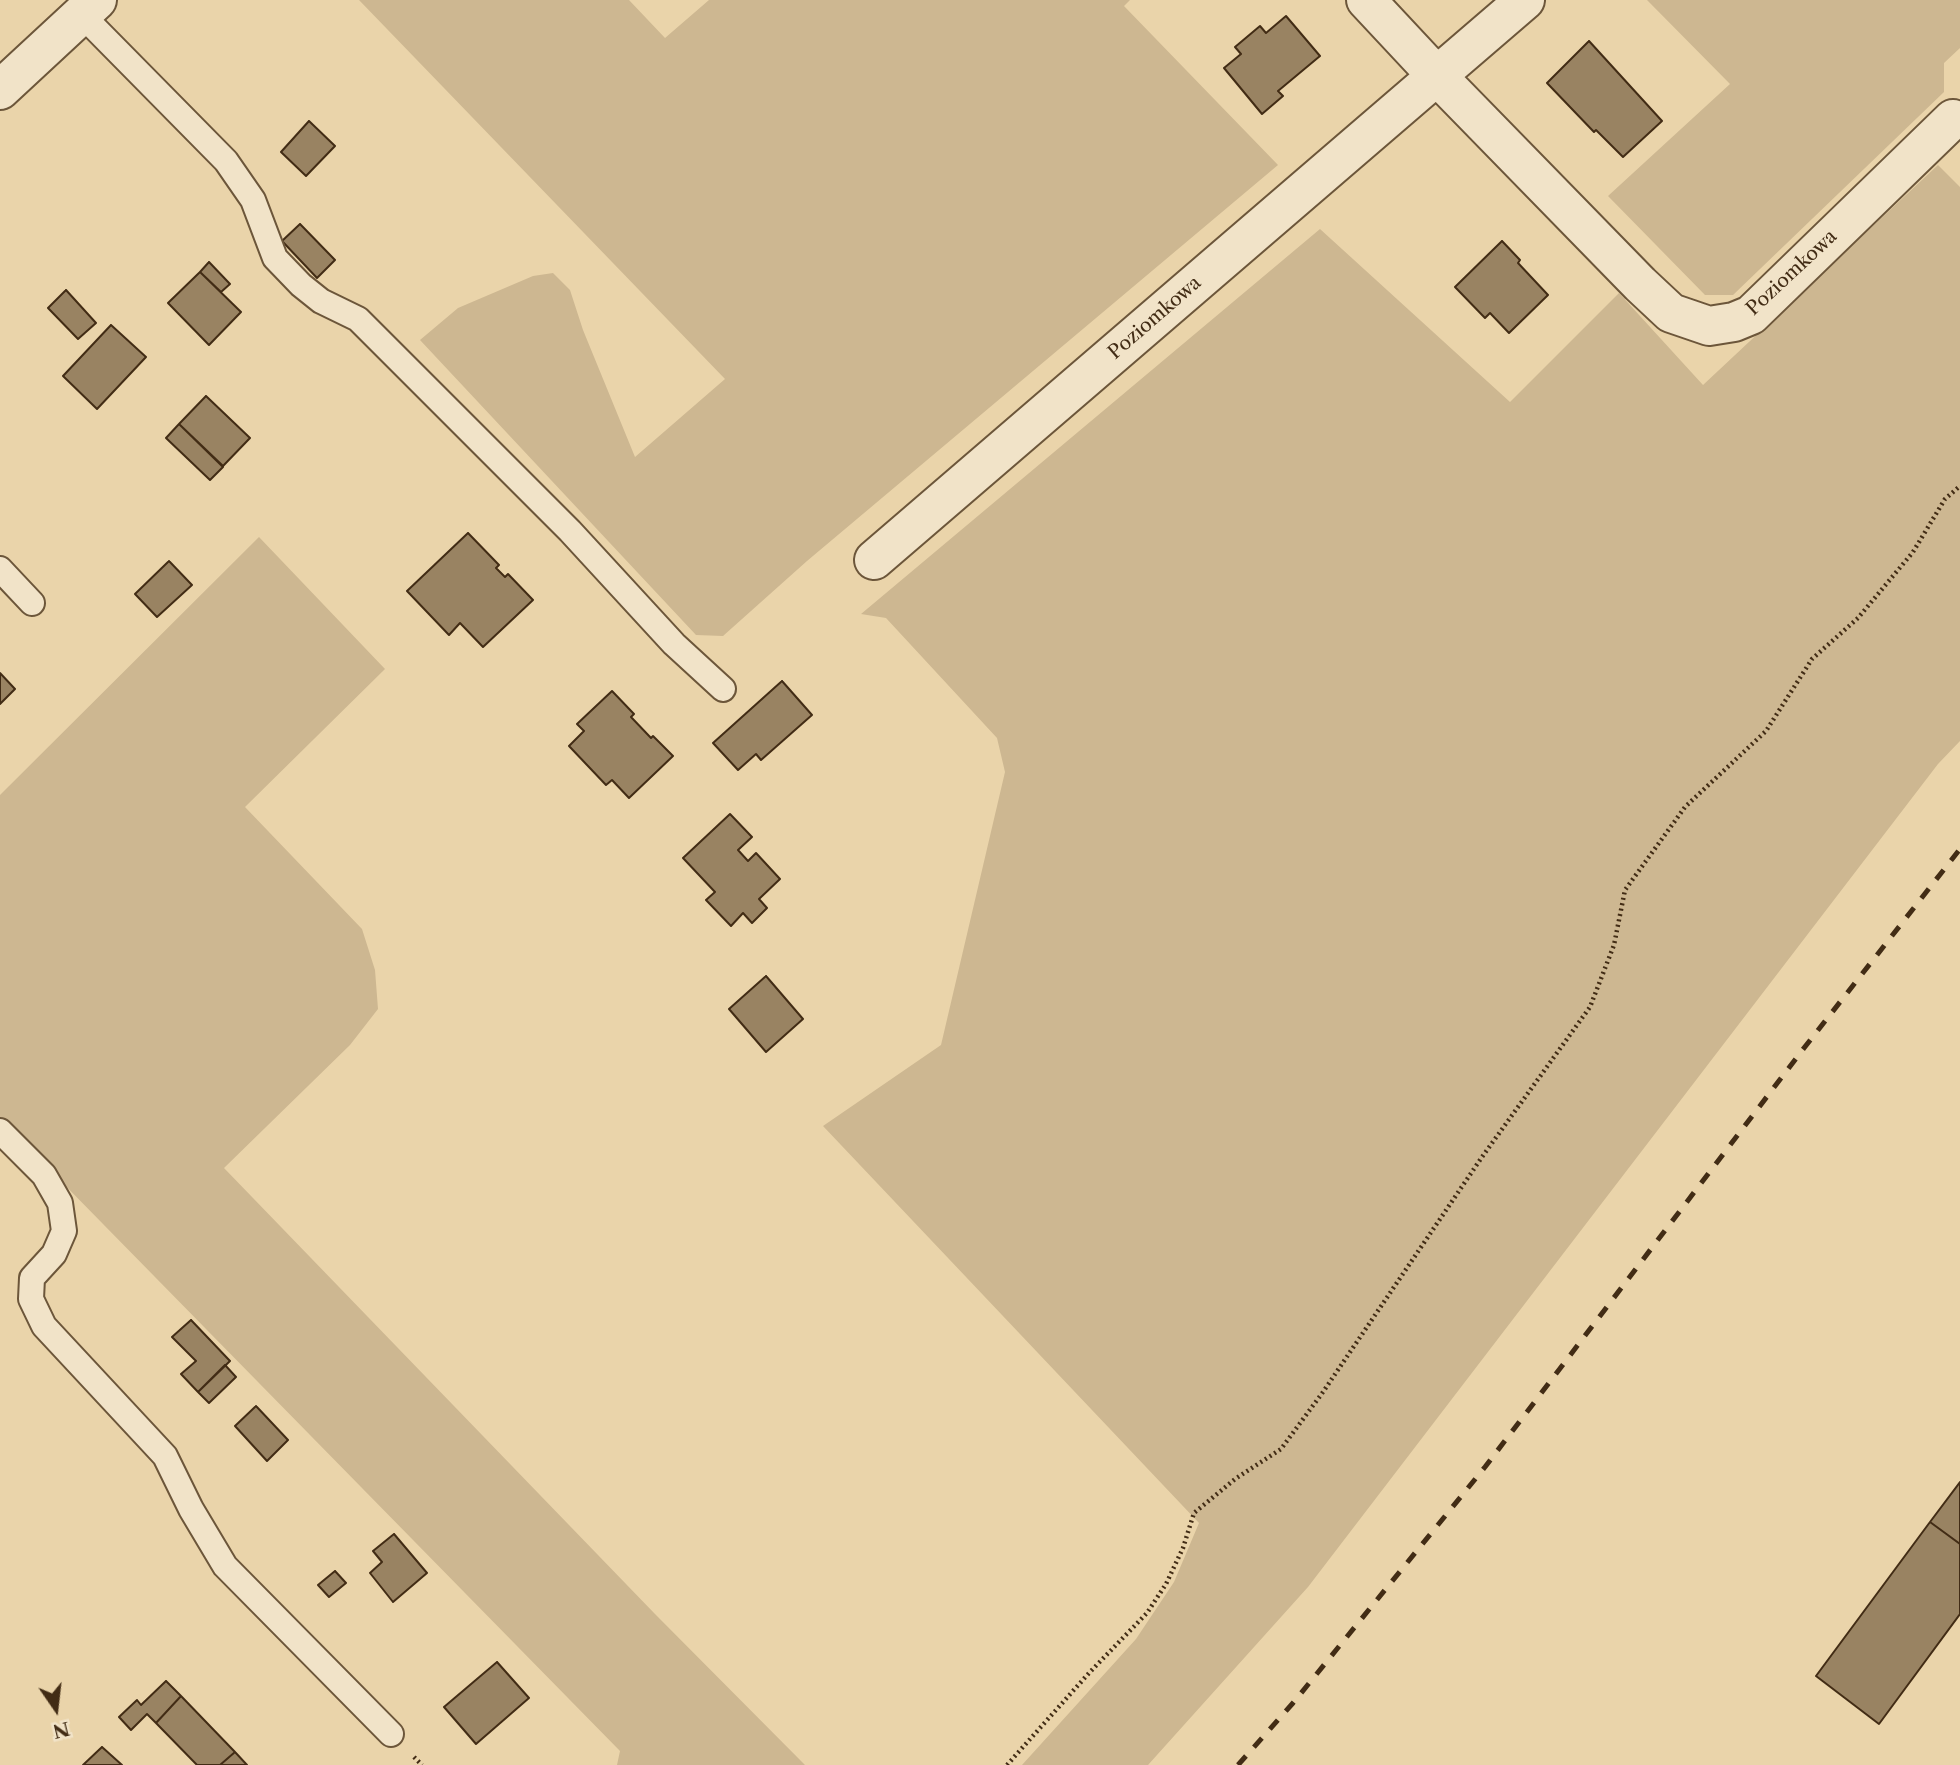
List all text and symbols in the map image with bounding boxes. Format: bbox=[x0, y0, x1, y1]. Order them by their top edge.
street label: Poziomkowa bbox=[1742, 225, 1842, 321]
street label: Poziomkowa bbox=[1104, 272, 1206, 364]
north arrow bbox=[21, 1674, 91, 1744]
text: N bbox=[50, 1717, 72, 1743]

